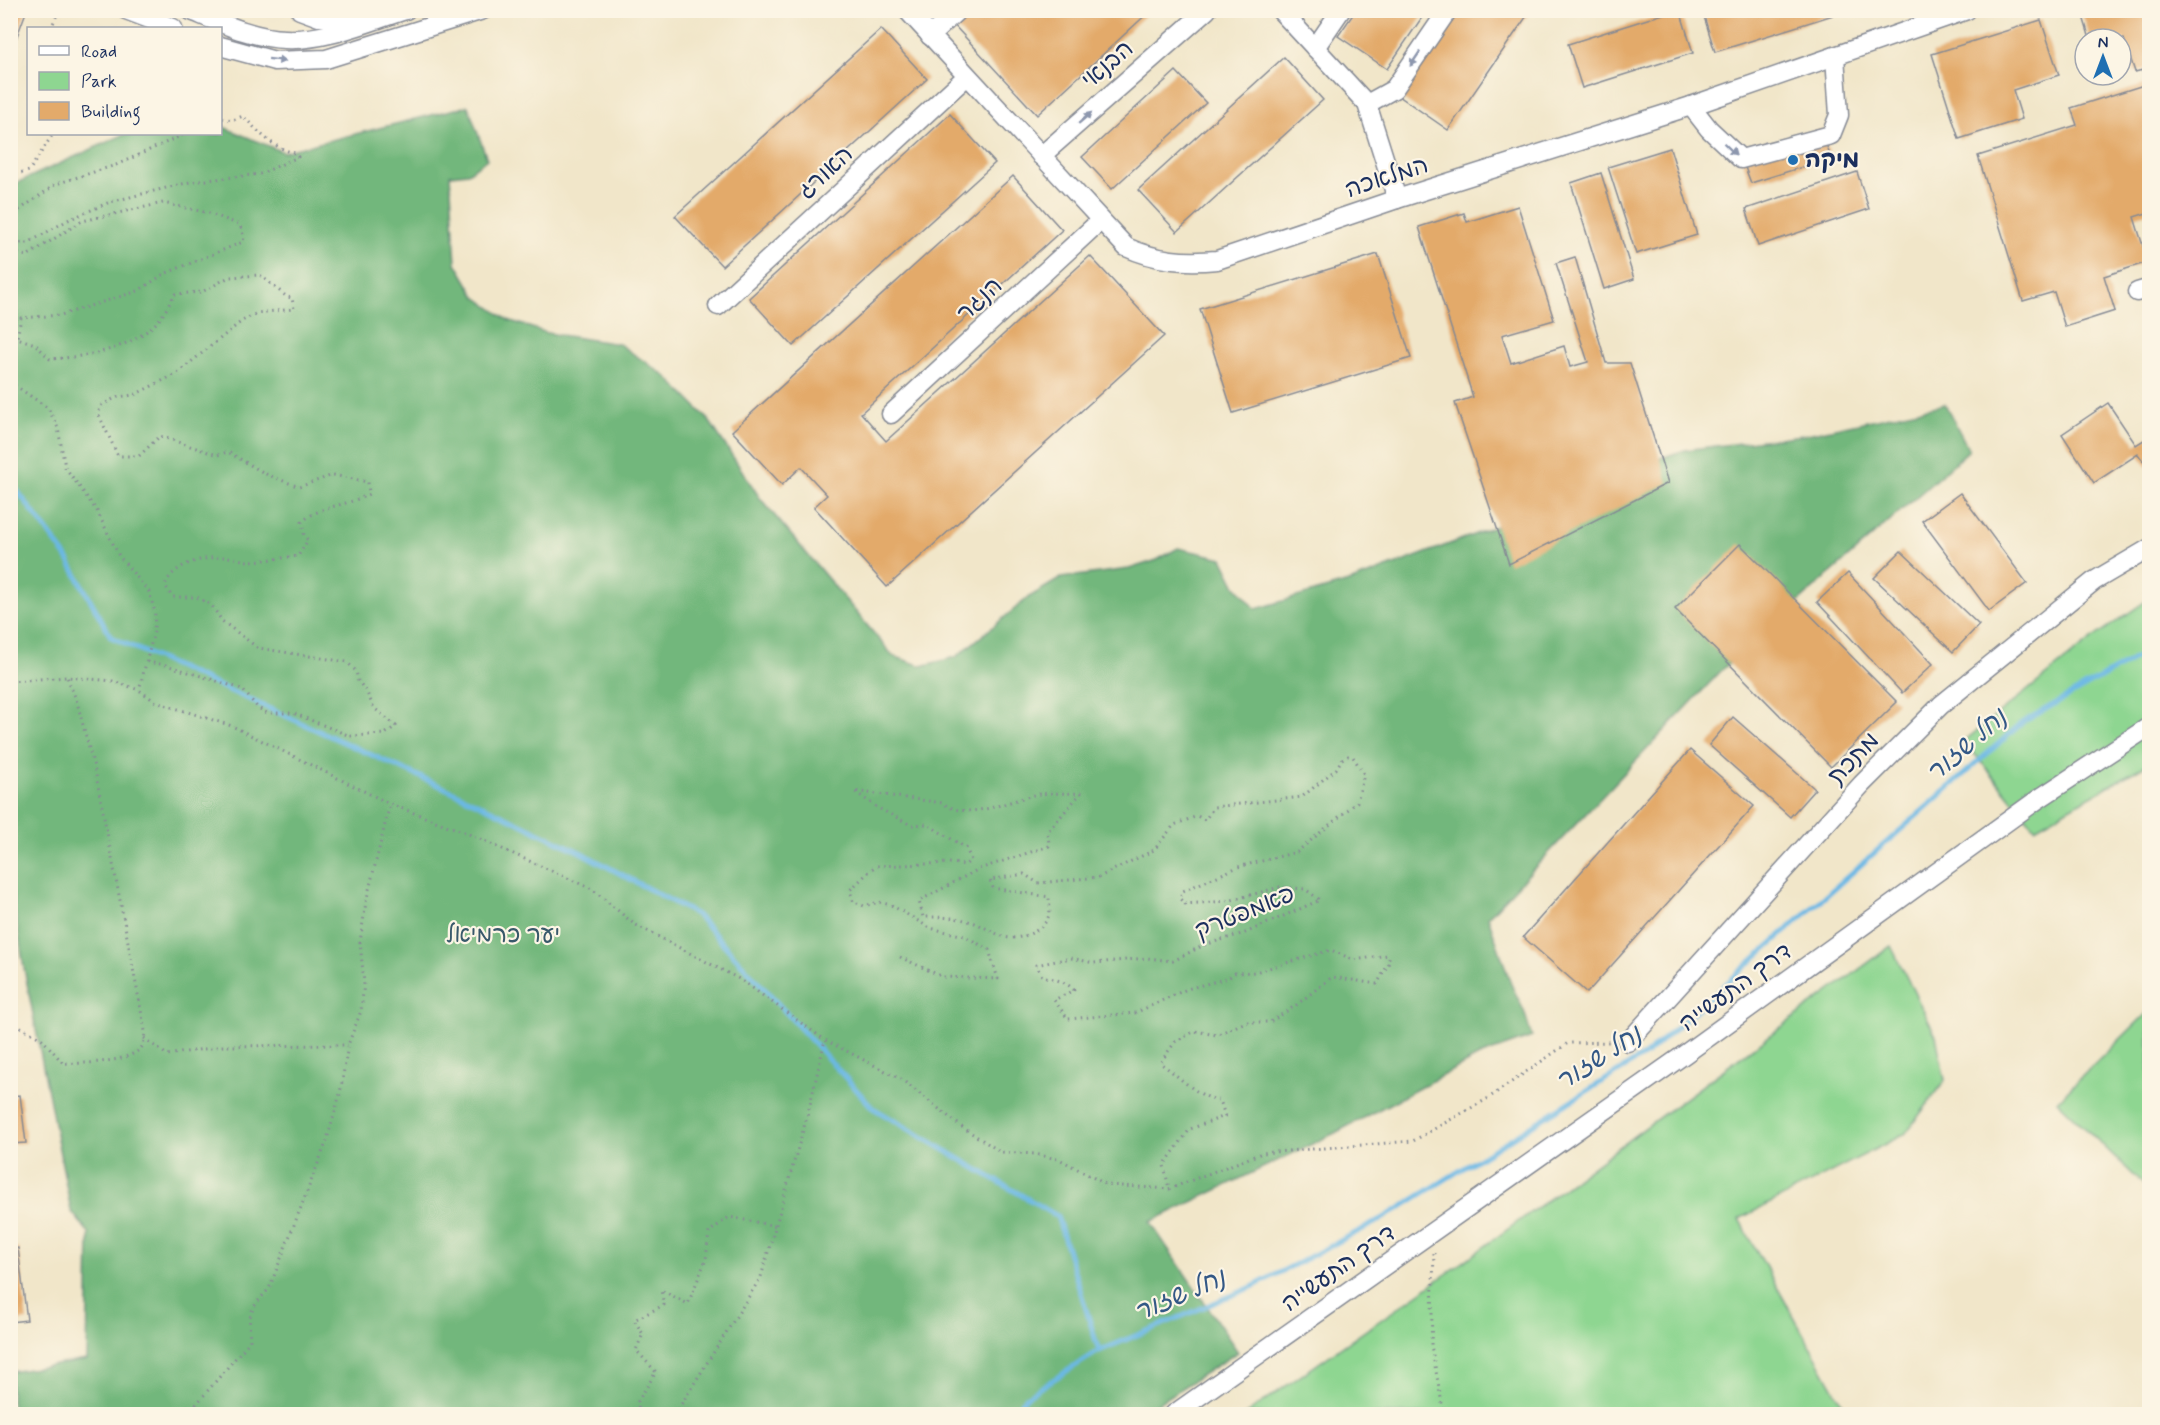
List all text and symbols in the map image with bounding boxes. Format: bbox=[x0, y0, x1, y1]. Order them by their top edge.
legend bbox=[27, 27, 222, 135]
north arrow bbox=[2073, 27, 2133, 87]
text: N bbox=[2098, 33, 2108, 54]
street label: הבנאי bbox=[1076, 34, 1140, 96]
text: Road bbox=[81, 40, 117, 64]
one-way arrow bbox=[1409, 50, 1421, 66]
one-way arrow bbox=[268, 55, 287, 65]
text: Park bbox=[81, 70, 117, 94]
text: Building bbox=[81, 100, 141, 126]
one-way arrow bbox=[1077, 112, 1092, 125]
street label: האורג bbox=[792, 139, 860, 207]
one-way arrow bbox=[1722, 142, 1737, 156]
place label: מיקה bbox=[1805, 145, 1859, 176]
street label: המלאכה bbox=[1341, 150, 1433, 206]
marker: מיקה bbox=[1786, 153, 1800, 167]
street label: הנגר bbox=[950, 271, 1010, 329]
water label: נחל שזור bbox=[1920, 701, 2015, 790]
street label: מתכת bbox=[1821, 726, 1887, 792]
street label: פאמפטרק bbox=[1190, 879, 1300, 947]
park label: יער כרמיאל bbox=[446, 920, 560, 951]
street label: דרך התעשייה bbox=[1673, 937, 1799, 1039]
water label: נחל שזור bbox=[1549, 1018, 1650, 1099]
street label: דרך התעשייה bbox=[1276, 1218, 1402, 1320]
water label: נחל שזור bbox=[1129, 1261, 1232, 1330]

